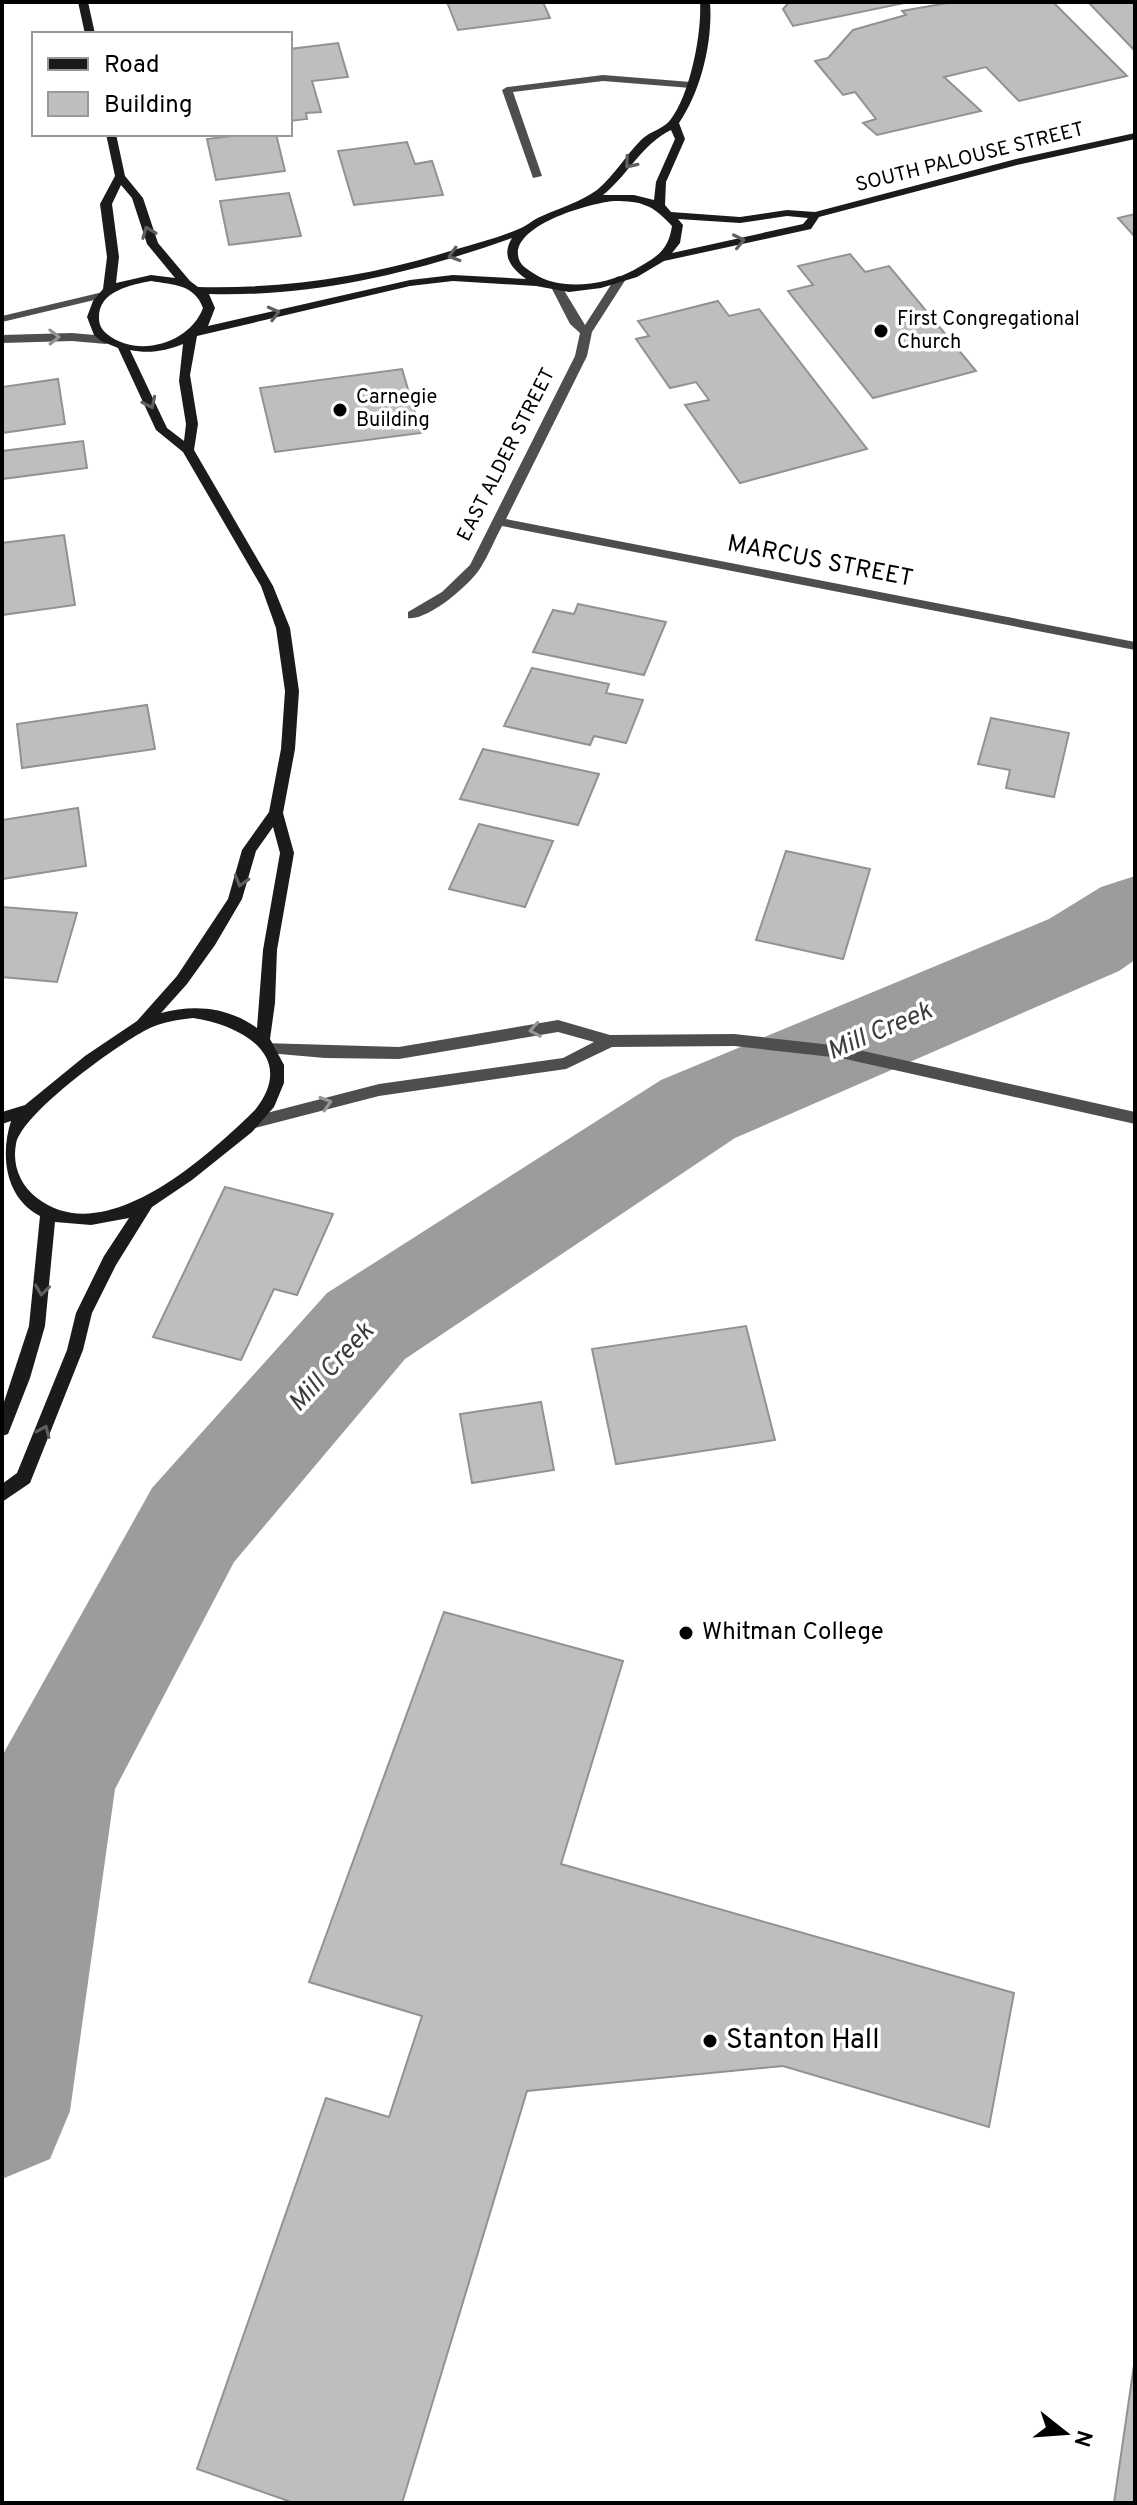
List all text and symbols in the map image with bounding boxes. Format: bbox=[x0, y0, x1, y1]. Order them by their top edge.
legend bbox=[32, 32, 292, 136]
text: Road bbox=[104, 51, 160, 81]
text: Building bbox=[104, 91, 193, 121]
street label: SOUTH PALOUSE STREET bbox=[853, 117, 1087, 199]
one-way arrow bbox=[625, 153, 640, 168]
one-way arrow bbox=[141, 226, 158, 240]
one-way arrow bbox=[731, 233, 745, 250]
one-way arrow bbox=[447, 246, 461, 262]
one-way arrow bbox=[267, 306, 281, 322]
place label: First Congregational Church bbox=[897, 307, 1080, 356]
marker: First Congregational Church bbox=[872, 322, 890, 340]
one-way arrow bbox=[48, 328, 61, 346]
street label: EAST ALDER STREET bbox=[452, 364, 562, 546]
place label: Carnegie Building bbox=[356, 385, 437, 434]
one-way arrow bbox=[140, 395, 156, 409]
marker: Carnegie Building bbox=[331, 401, 349, 419]
street label: MARCUS STREET bbox=[724, 529, 916, 595]
one-way arrow bbox=[233, 873, 250, 887]
water label: Mill Creek bbox=[822, 995, 938, 1069]
one-way arrow bbox=[528, 1021, 542, 1038]
one-way arrow bbox=[319, 1096, 333, 1112]
one-way arrow bbox=[34, 1283, 51, 1297]
water label: Mill Creek bbox=[282, 1315, 383, 1420]
one-way arrow bbox=[34, 1425, 50, 1439]
place label: Whitman College bbox=[702, 1618, 884, 1648]
marker: Whitman College bbox=[677, 1624, 695, 1642]
place label: Stanton Hall bbox=[726, 2023, 880, 2059]
marker: Stanton Hall bbox=[701, 2032, 719, 2050]
north arrow bbox=[1025, 2393, 1105, 2473]
text: N bbox=[1067, 2427, 1097, 2450]

